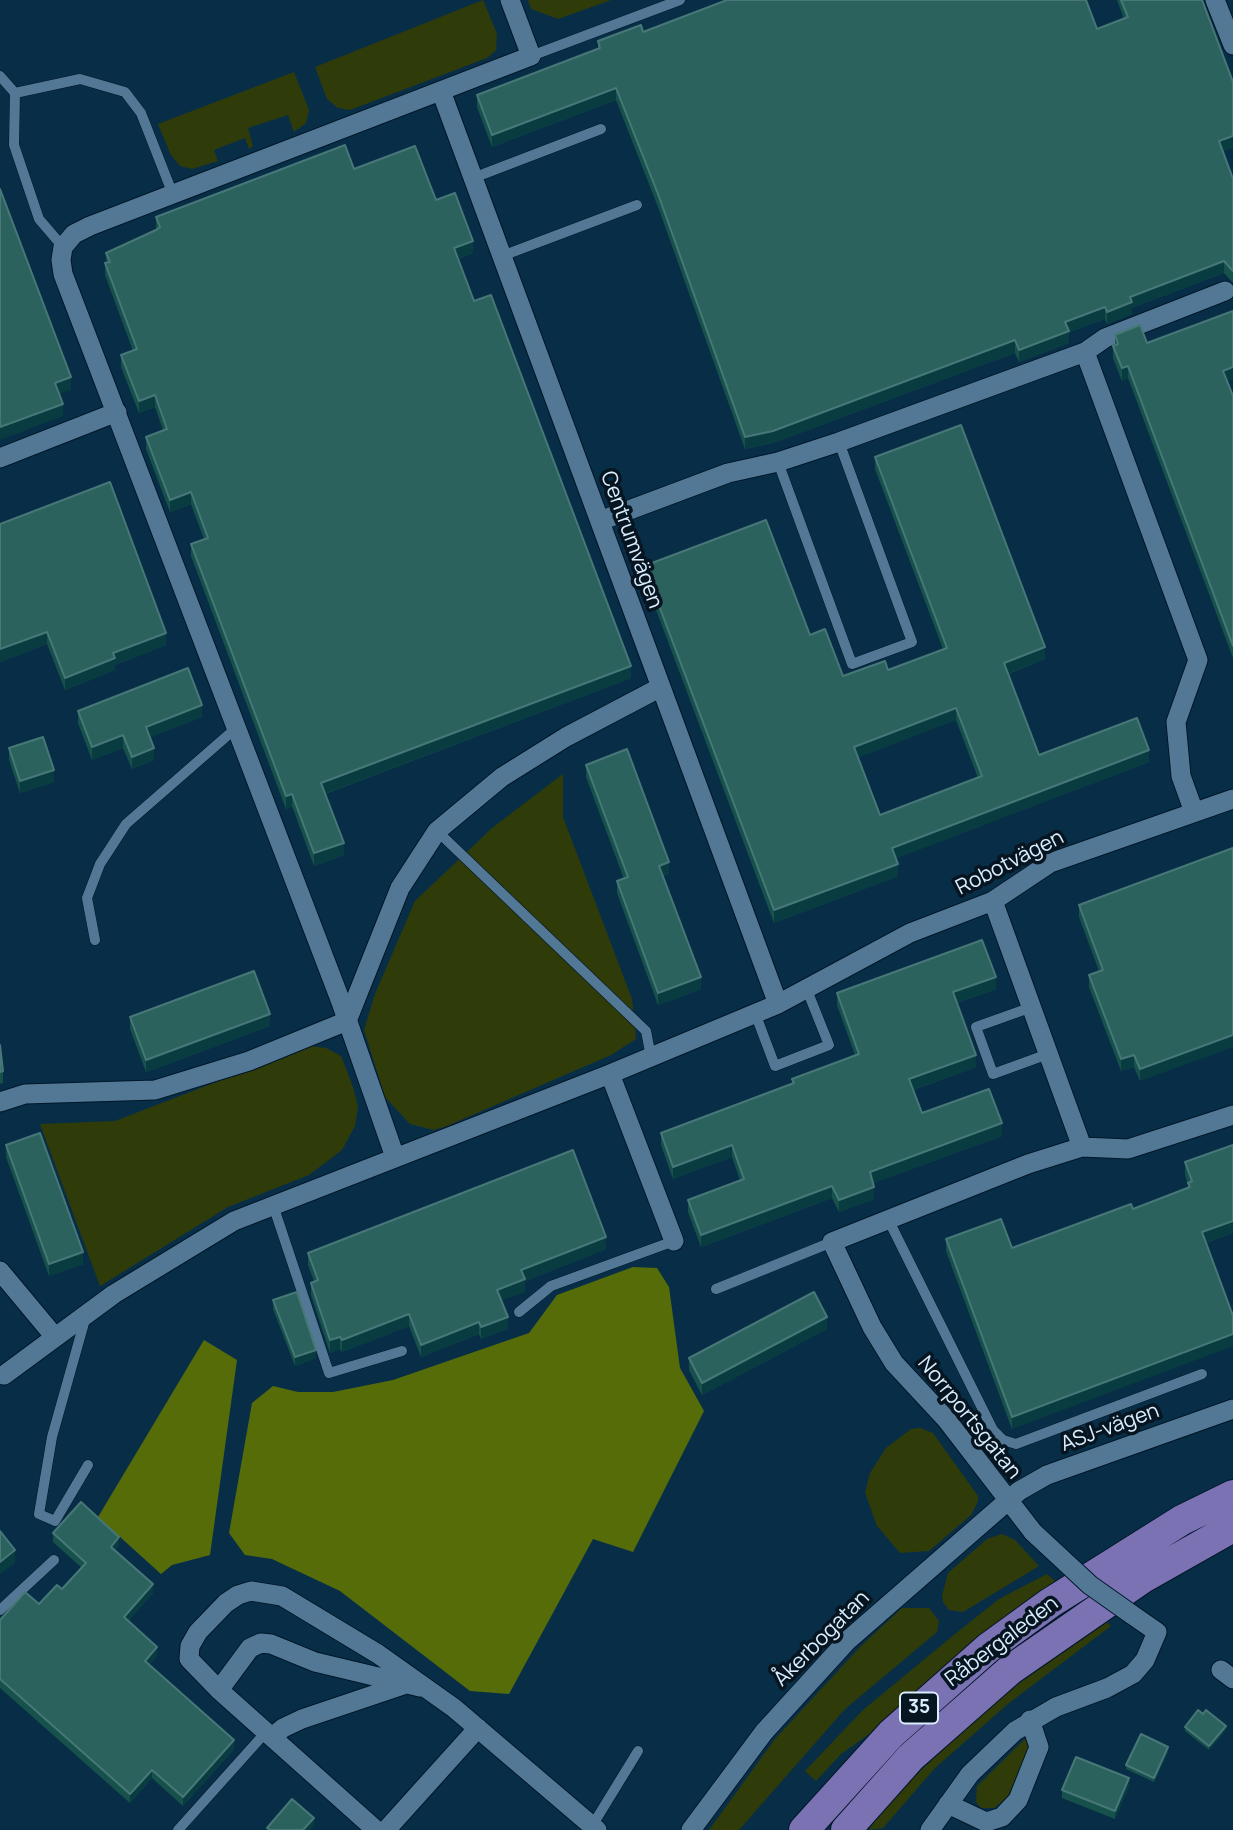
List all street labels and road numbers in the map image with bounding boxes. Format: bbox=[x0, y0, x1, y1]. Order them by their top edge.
street label: Centrumvägen bbox=[594, 468, 668, 612]
street label: Robotvägen bbox=[952, 825, 1068, 901]
street label: Norrportsgatan bbox=[912, 1352, 1026, 1484]
street label: ASJ-vägen bbox=[1057, 1399, 1163, 1457]
street label: Åkerbogatan bbox=[769, 1586, 875, 1692]
street label: Råbergaleden bbox=[941, 1591, 1063, 1693]
road number: 35 bbox=[900, 1692, 938, 1724]

